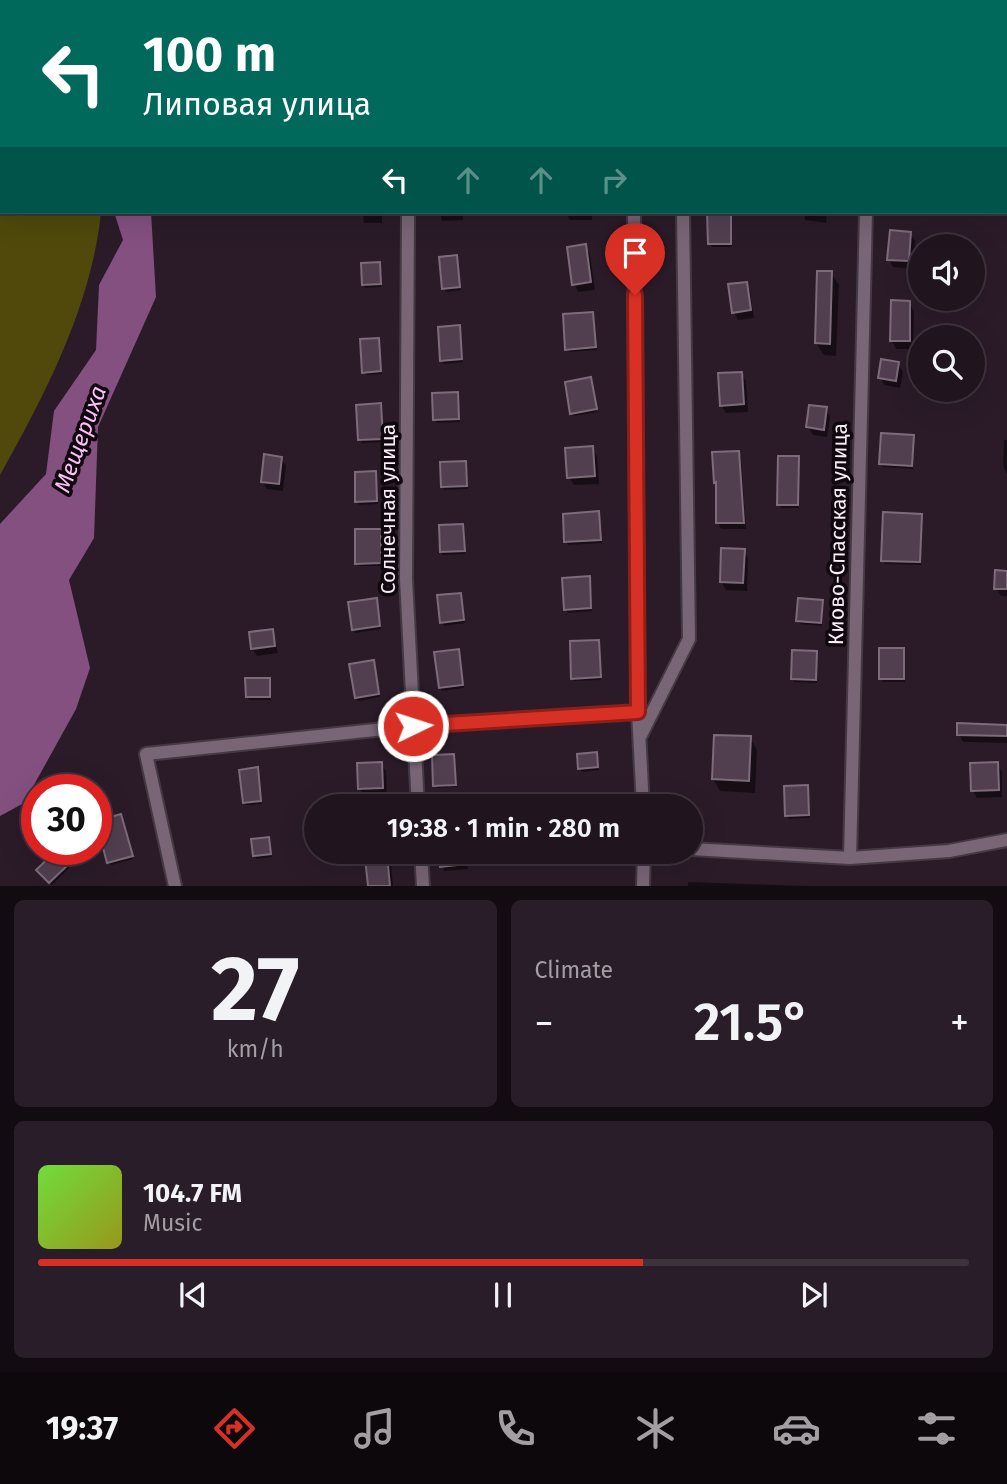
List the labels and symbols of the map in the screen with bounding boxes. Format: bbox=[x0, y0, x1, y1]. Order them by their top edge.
pin bbox=[605, 223, 665, 295]
water label: Мещериха bbox=[48, 382, 112, 496]
street label: Киово-Спасская улица bbox=[823, 423, 853, 645]
street label: Солнечная улица bbox=[375, 424, 401, 594]
position arrow bbox=[376, 689, 450, 763]
speed limit sign: 30 bbox=[21, 774, 112, 865]

